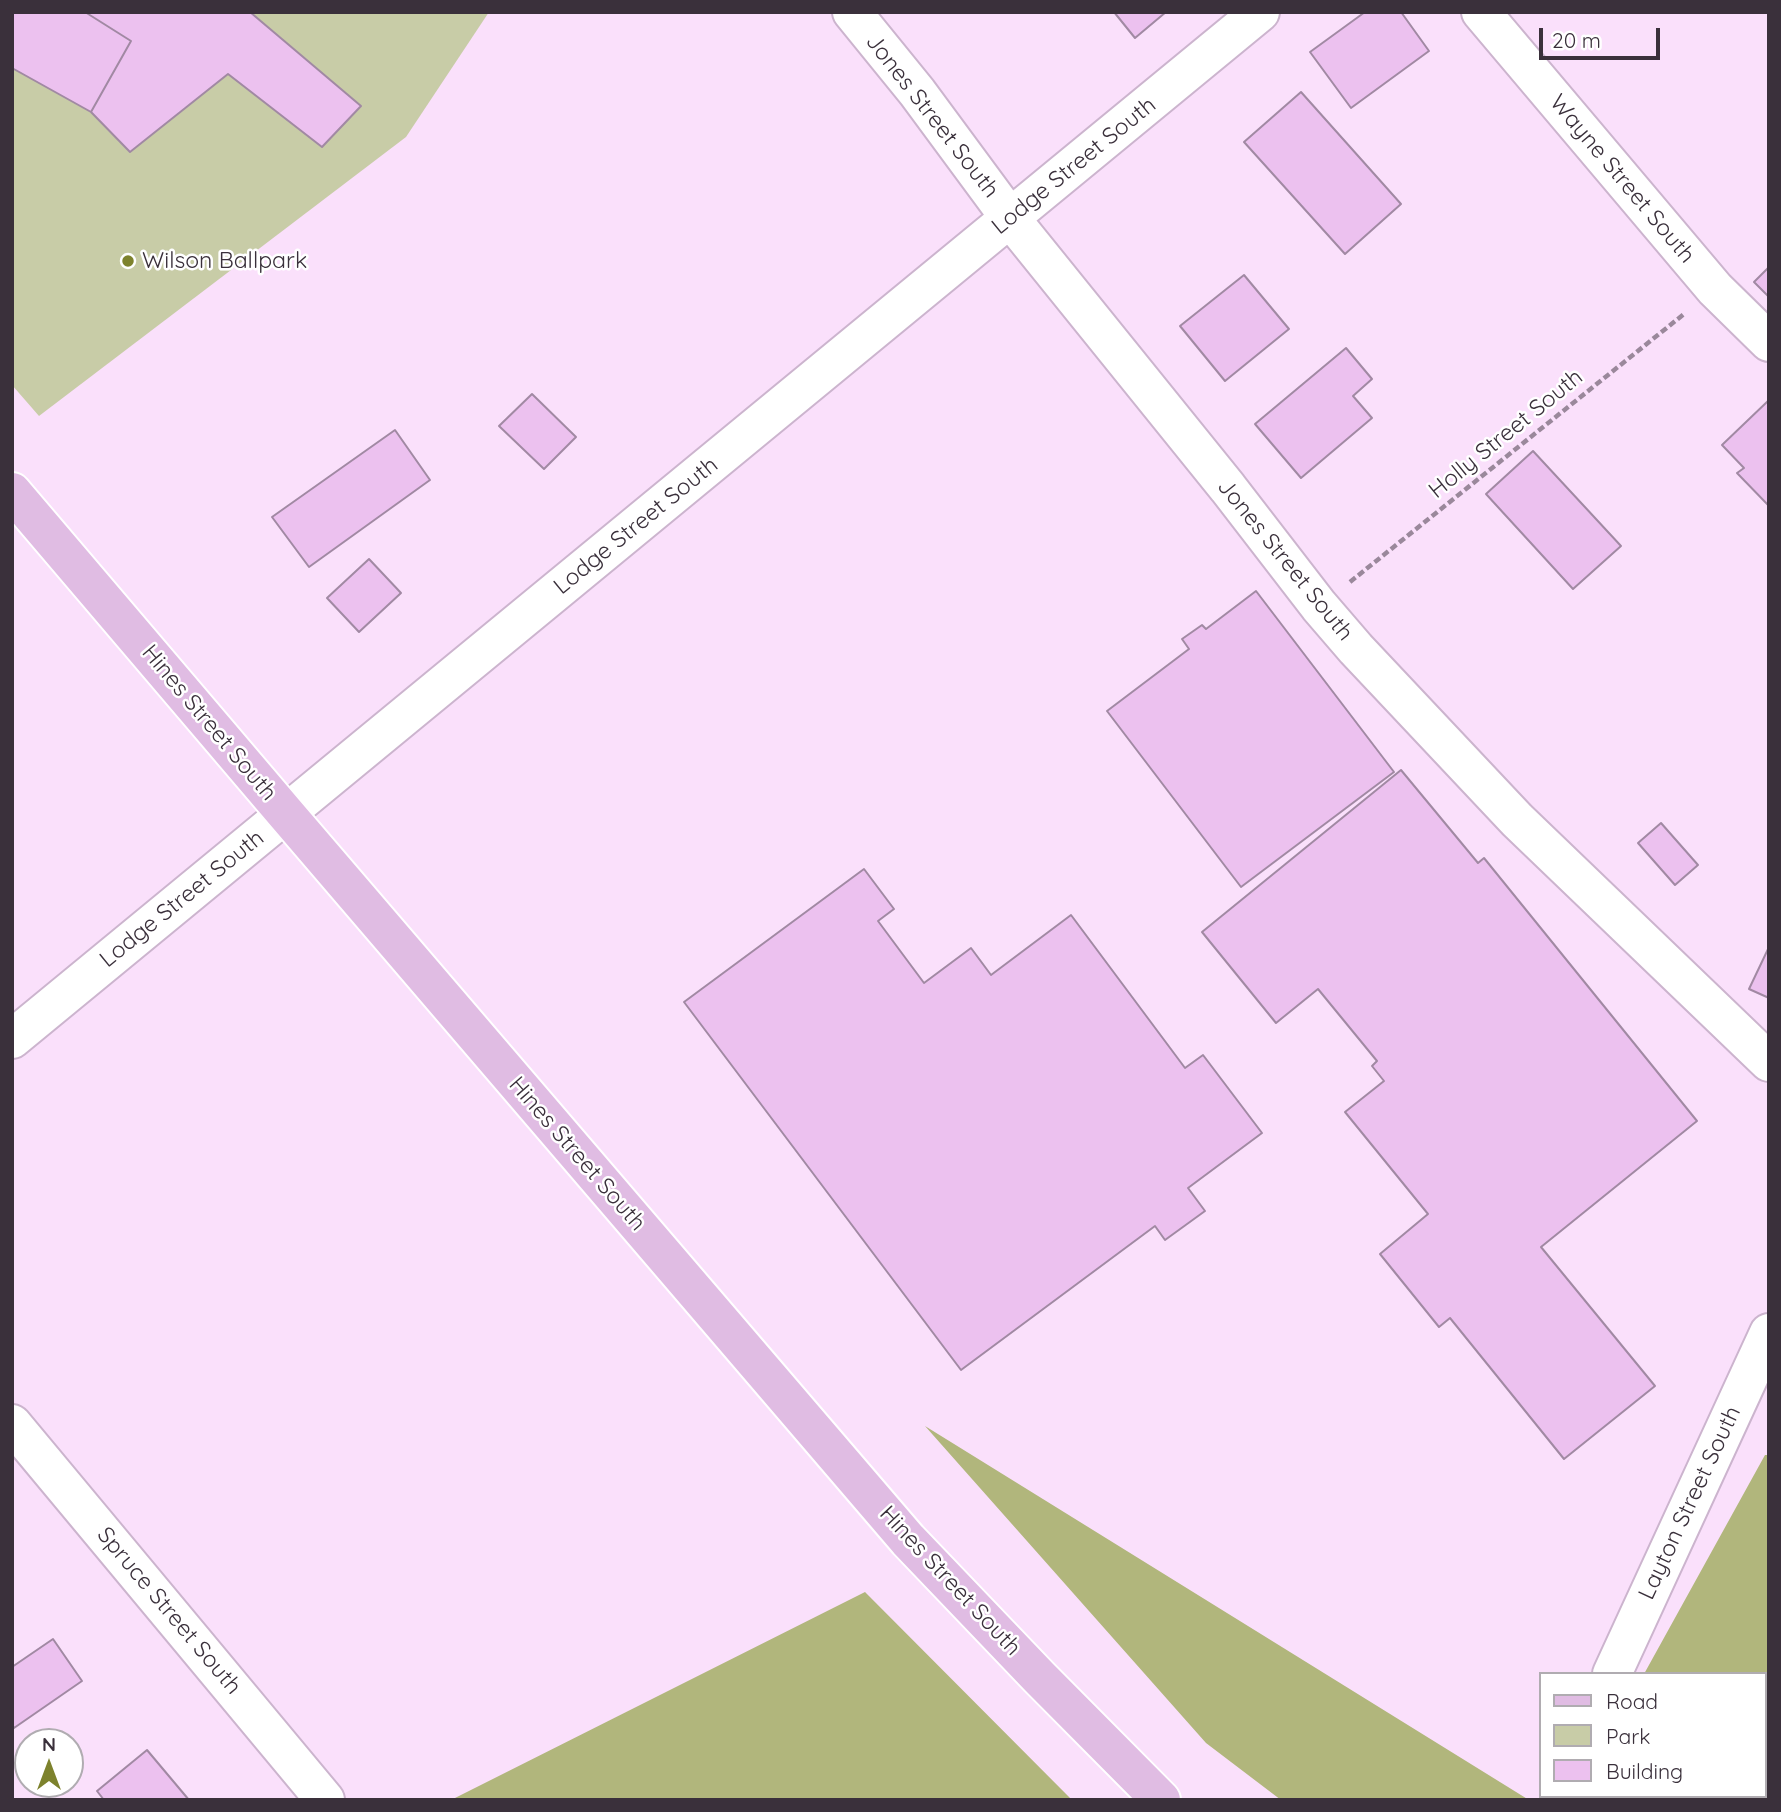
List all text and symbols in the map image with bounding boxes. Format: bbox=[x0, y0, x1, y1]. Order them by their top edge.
scale bar bbox=[1543, 14, 1664, 58]
text: 20 m bbox=[1552, 27, 1601, 53]
street label: Jones Street South bbox=[859, 29, 1005, 203]
street label: Wayne Street South bbox=[1543, 89, 1701, 269]
street label: Lodge Street South bbox=[986, 91, 1162, 241]
place label: Wilson Ballpark bbox=[142, 247, 307, 275]
marker: Wilson Ballpark bbox=[120, 253, 136, 269]
street label: Holly Street South bbox=[1424, 364, 1588, 504]
street label: Lodge Street South bbox=[548, 451, 724, 601]
street label: Jones Street South bbox=[1211, 473, 1359, 647]
street label: Hines Street South bbox=[136, 640, 282, 806]
street label: Lodge Street South bbox=[94, 824, 270, 974]
street label: Hines Street South bbox=[503, 1071, 651, 1237]
street label: Layton Street South bbox=[1633, 1402, 1747, 1604]
street label: Hines Street South bbox=[874, 1500, 1026, 1662]
street label: Spruce Street South bbox=[91, 1522, 247, 1700]
legend bbox=[1540, 1672, 1767, 1798]
text: Road bbox=[1606, 1688, 1658, 1714]
text: Park bbox=[1606, 1723, 1650, 1749]
north arrow bbox=[14, 1728, 84, 1798]
text: N bbox=[42, 1732, 56, 1756]
text: Building bbox=[1606, 1758, 1683, 1784]

